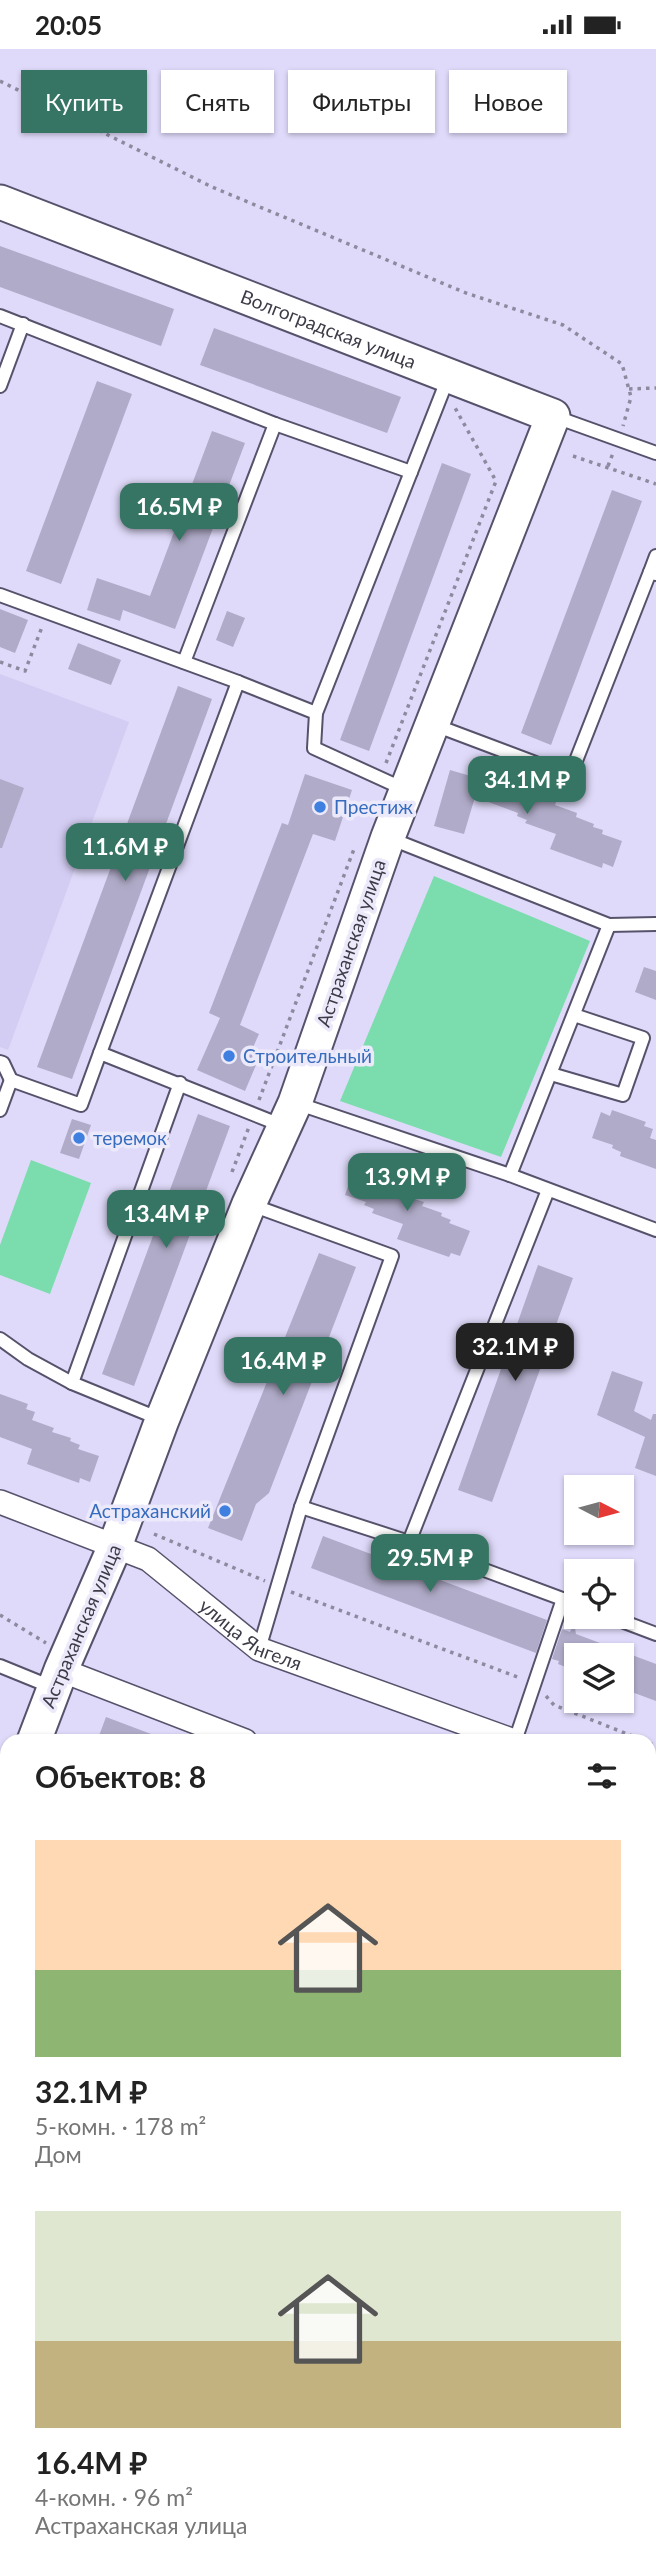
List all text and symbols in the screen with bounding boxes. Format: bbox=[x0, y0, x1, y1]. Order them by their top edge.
text: 20:05 bbox=[35, 9, 102, 41]
chip: Купить bbox=[21, 70, 147, 133]
chip: Снять bbox=[161, 70, 274, 133]
chip: Фильтры bbox=[288, 70, 435, 133]
chip: Новое bbox=[449, 70, 567, 133]
street label: Волгоградская улица bbox=[238, 284, 419, 373]
pin: 16.5M ₽ bbox=[114, 483, 244, 543]
text: 16.5M ₽ bbox=[136, 492, 222, 520]
pin: 34.1M ₽ bbox=[462, 757, 592, 816]
text: 34.1M ₽ bbox=[484, 765, 570, 793]
place label: Престиж bbox=[334, 795, 413, 818]
marker: Престиж bbox=[312, 799, 328, 815]
pin: 11.6M ₽ bbox=[60, 823, 190, 883]
text: 11.6M ₽ bbox=[82, 832, 168, 860]
street label: Астраханская улица bbox=[311, 856, 390, 1030]
place label: Строительный bbox=[243, 1044, 372, 1067]
marker: Строительный bbox=[221, 1048, 237, 1064]
place label: теремок bbox=[93, 1126, 167, 1149]
marker: теремок bbox=[71, 1130, 87, 1146]
pin: 13.9M ₽ bbox=[342, 1153, 472, 1213]
text: 13.9M ₽ bbox=[364, 1162, 450, 1190]
pin: 13.4M ₽ bbox=[101, 1191, 231, 1250]
text: 13.4M ₽ bbox=[123, 1199, 209, 1227]
pin: 32.1M ₽ bbox=[450, 1323, 580, 1383]
text: 32.1M ₽ bbox=[472, 1332, 558, 1360]
pin: 16.4M ₽ bbox=[218, 1337, 348, 1397]
text: 16.4M ₽ bbox=[240, 1346, 326, 1374]
north arrow bbox=[564, 1475, 634, 1545]
map controls bbox=[564, 1475, 634, 1713]
place label: Астраханский bbox=[89, 1499, 211, 1522]
marker: Астраханский bbox=[217, 1503, 233, 1519]
pin: 29.5M ₽ bbox=[365, 1535, 495, 1594]
street label: Астраханская улица bbox=[36, 1541, 125, 1711]
text: 29.5M ₽ bbox=[387, 1543, 473, 1571]
button: locate bbox=[564, 1559, 634, 1629]
street label: улица Янгеля bbox=[195, 1593, 305, 1674]
button: layers bbox=[564, 1643, 634, 1713]
icon: filters bbox=[583, 1757, 621, 1795]
text: Объектов: 8 bbox=[35, 1758, 206, 1794]
icon: home bbox=[265, 1885, 391, 2011]
text: 32.1M ₽ bbox=[35, 2073, 147, 2109]
text: 5-комн. · 178 m² bbox=[35, 2112, 206, 2140]
text: Дом bbox=[35, 2140, 82, 2168]
icon: home bbox=[265, 2256, 391, 2382]
text: 16.4M ₽ bbox=[35, 2444, 147, 2480]
text: 4-комн. · 96 m² bbox=[35, 2483, 193, 2511]
text: Астраханская улица bbox=[35, 2511, 247, 2539]

